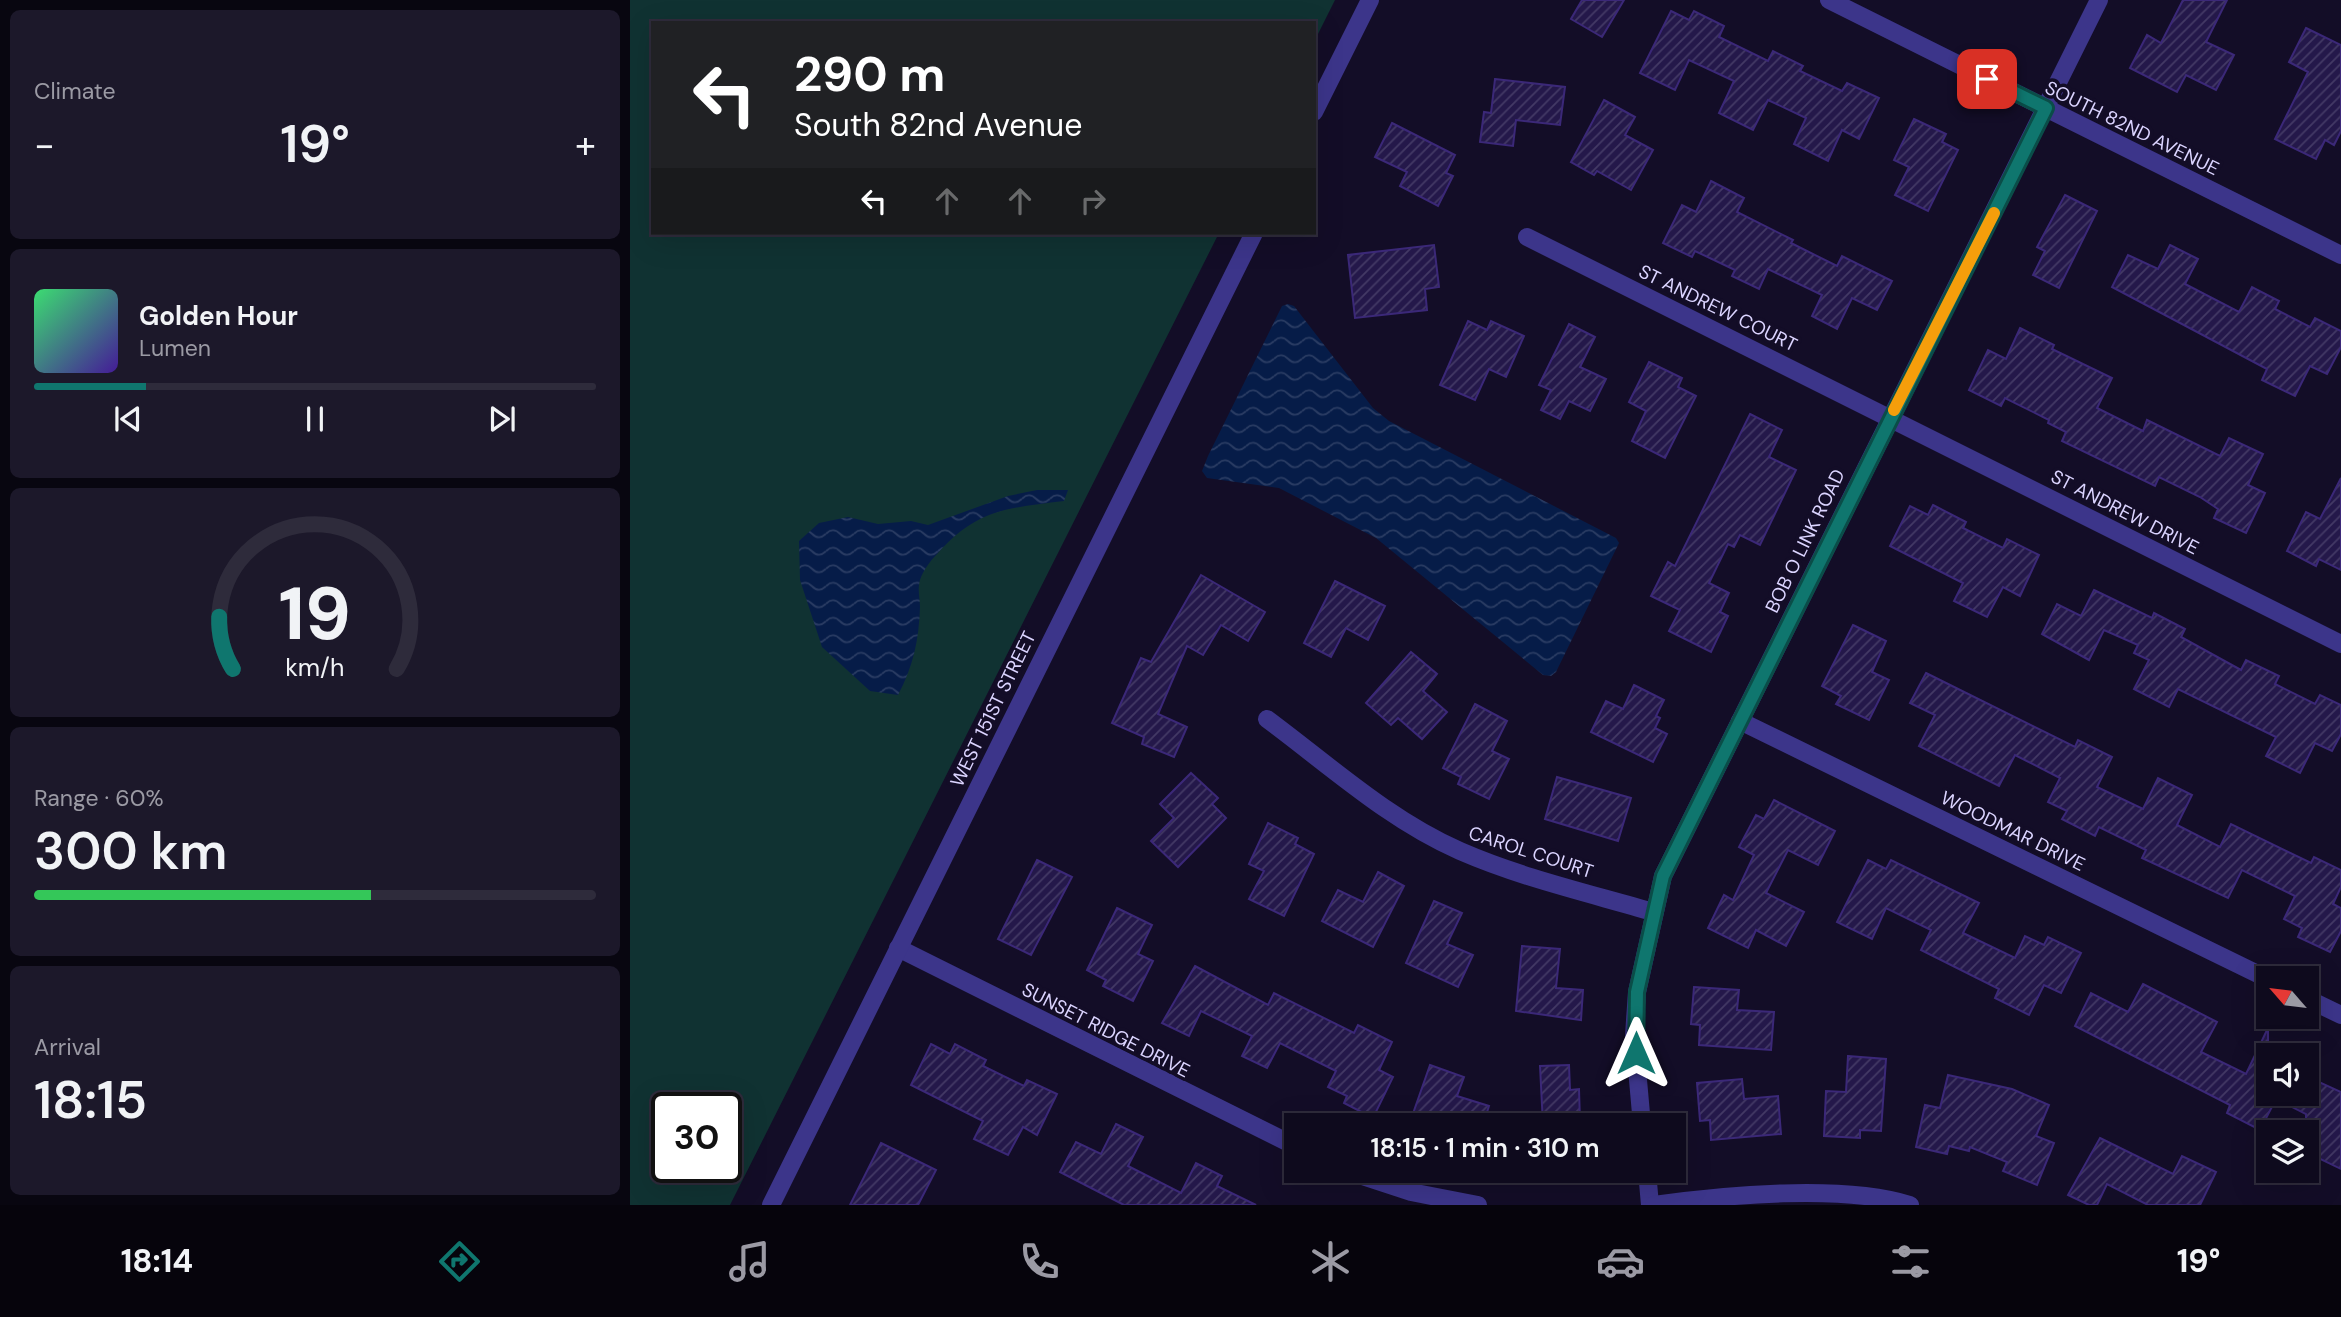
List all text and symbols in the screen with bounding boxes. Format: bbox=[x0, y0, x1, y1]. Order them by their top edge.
text: 290 m bbox=[794, 42, 945, 106]
icon: left bbox=[679, 49, 770, 140]
pin bbox=[1957, 49, 2017, 109]
icon: arrive bbox=[1968, 60, 2006, 98]
street label: SOUTH 82ND AVENUE bbox=[2041, 75, 2223, 181]
text: Climate bbox=[34, 76, 116, 106]
text: South 82nd Avenue bbox=[794, 104, 1082, 146]
text: 19° bbox=[280, 110, 350, 178]
text: − bbox=[34, 120, 55, 170]
text: + bbox=[575, 120, 596, 170]
icon: left bbox=[855, 182, 893, 220]
icon: ahead bbox=[928, 182, 966, 220]
icon: ahead bbox=[1001, 182, 1039, 220]
icon: right bbox=[1074, 182, 1112, 220]
street label: ST ANDREW COURT bbox=[1635, 259, 1802, 357]
text: Golden Hour bbox=[139, 299, 298, 333]
text: Lumen bbox=[139, 333, 211, 363]
icon: previous bbox=[109, 400, 147, 438]
icon: pause bbox=[296, 400, 334, 438]
icon: next bbox=[483, 400, 521, 438]
street label: ST ANDREW DRIVE bbox=[2047, 464, 2203, 560]
street label: BOB O LINK ROAD bbox=[1759, 465, 1851, 617]
text: 19 bbox=[279, 567, 351, 662]
street label: WEST 151ST STREET bbox=[944, 627, 1042, 791]
text: km/h bbox=[285, 650, 345, 683]
text: Range · 60% bbox=[34, 783, 164, 813]
street label: WOODMAR DRIVE bbox=[1937, 785, 2089, 877]
text: 300 km bbox=[34, 817, 228, 885]
street label: CAROL COURT bbox=[1465, 820, 1597, 884]
north arrow bbox=[2256, 966, 2319, 1029]
map controls bbox=[2256, 966, 2319, 1183]
street label: SUNSET RIDGE DRIVE bbox=[1018, 977, 1194, 1083]
position arrow bbox=[1599, 1016, 1673, 1090]
text: Arrival bbox=[34, 1032, 101, 1062]
button: sound bbox=[2256, 1043, 2319, 1106]
text: 18:15 bbox=[34, 1066, 147, 1134]
speed limit sign: 30 bbox=[651, 1092, 742, 1183]
button: layers bbox=[2256, 1120, 2319, 1183]
text: 18:15 · 1 min · 310 m bbox=[1370, 1131, 1600, 1165]
icon: directions bbox=[435, 1237, 484, 1286]
icon: music bbox=[725, 1237, 774, 1286]
icon: phone bbox=[1015, 1237, 1064, 1286]
icon: climate bbox=[1306, 1237, 1355, 1286]
icon: car bbox=[1596, 1237, 1645, 1286]
icon: filters bbox=[1886, 1237, 1935, 1286]
text: 18:14 bbox=[121, 1240, 193, 1282]
text: 19° bbox=[2177, 1240, 2220, 1282]

